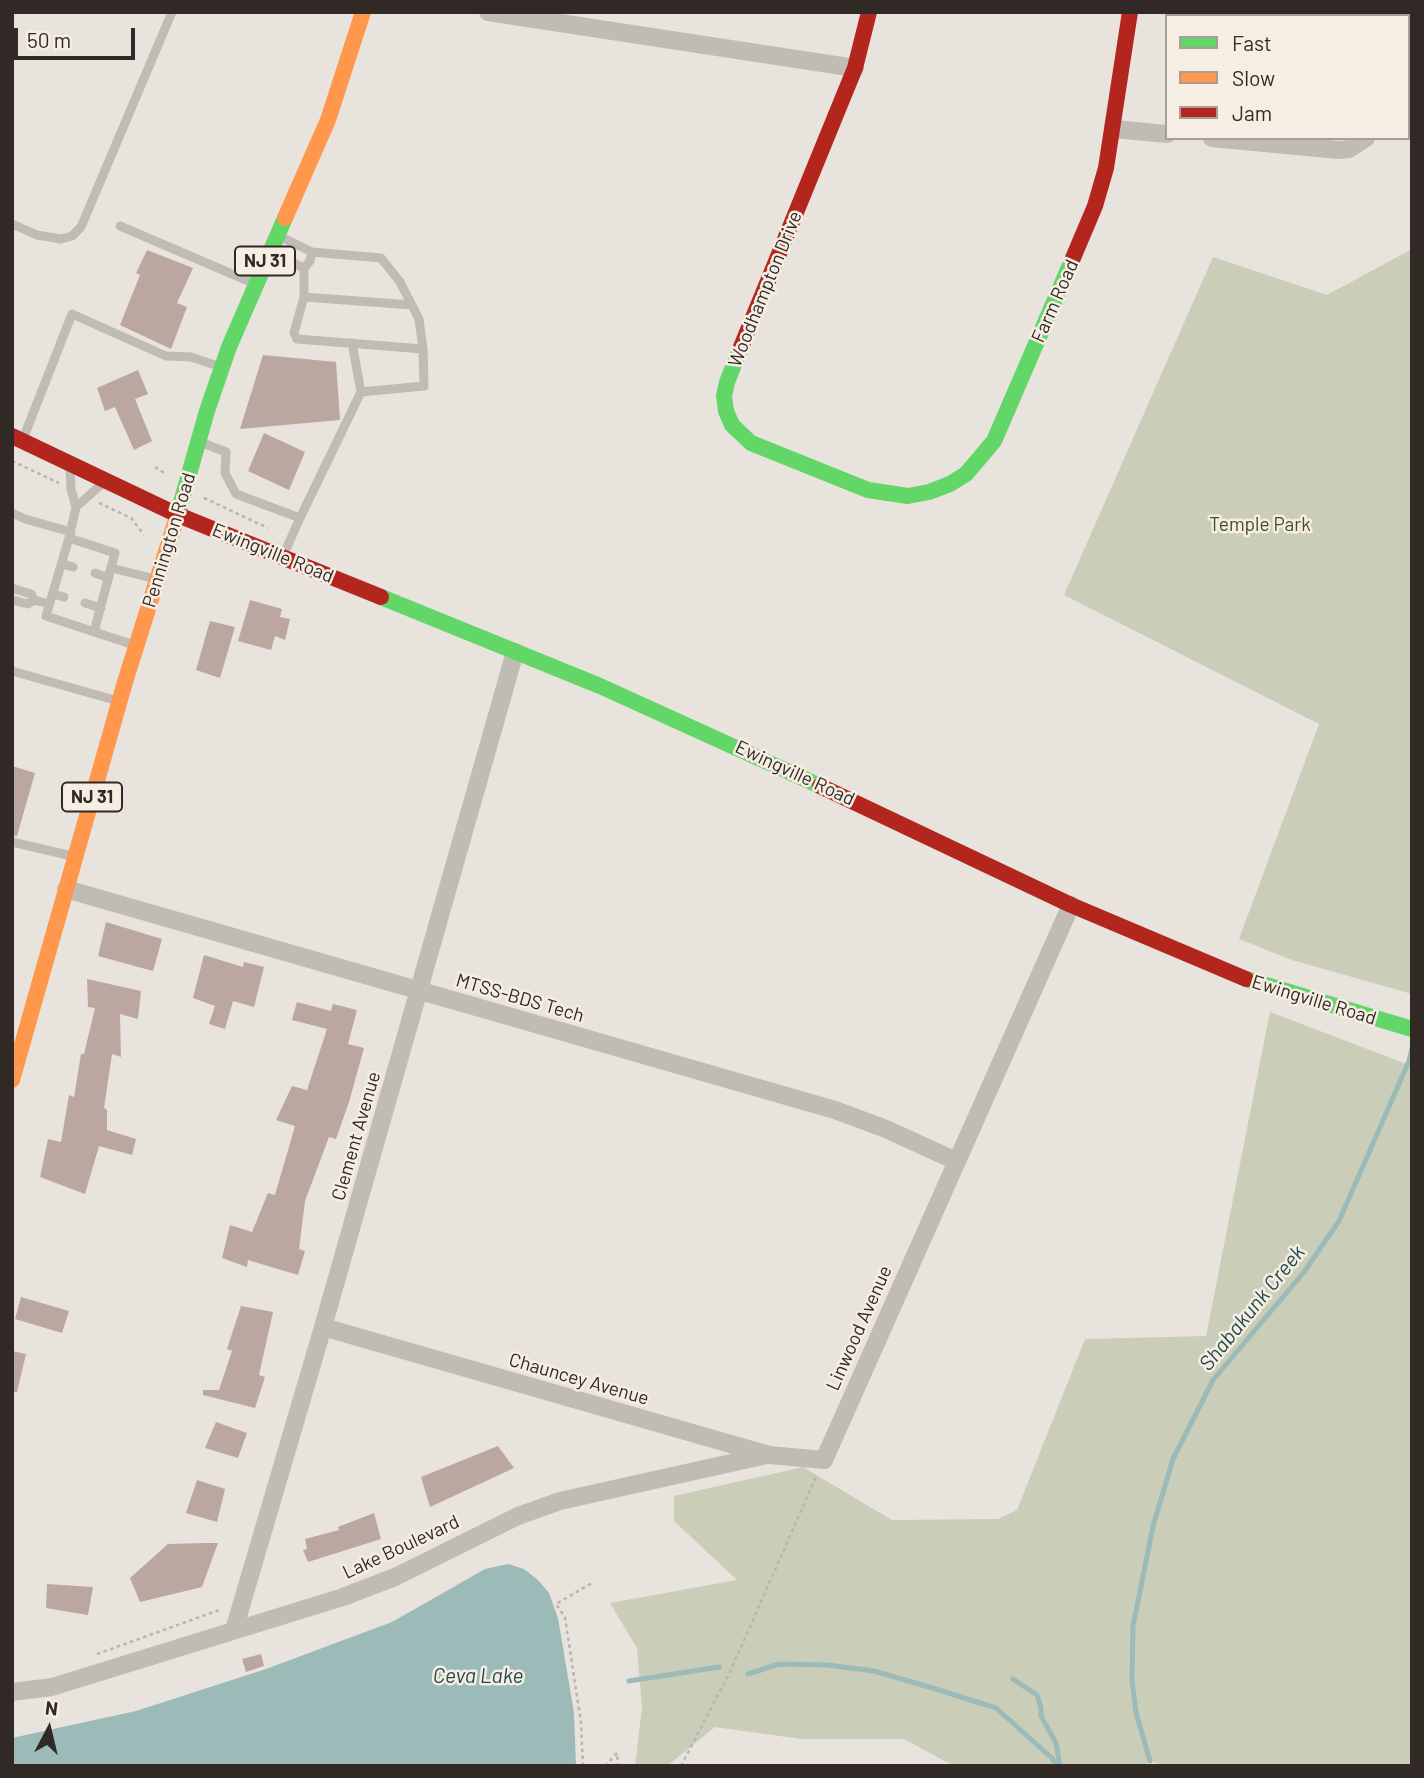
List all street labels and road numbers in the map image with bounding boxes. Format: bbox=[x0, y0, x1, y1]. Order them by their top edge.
street label: Woodhampton Drive bbox=[723, 208, 807, 370]
road number: NJ 31 bbox=[235, 246, 295, 276]
street label: Farm Road bbox=[1027, 256, 1083, 346]
street label: Pennington Road bbox=[138, 470, 200, 610]
street label: Ewingville Road bbox=[209, 518, 337, 588]
street label: Ewingville Road bbox=[732, 735, 858, 811]
road number: NJ 31 bbox=[62, 782, 122, 812]
street label: MTSS-BDS Tech bbox=[453, 969, 587, 1027]
street label: Ewingville Road bbox=[1249, 970, 1379, 1030]
street label: Clement Avenue bbox=[327, 1069, 385, 1203]
street label: Linwood Avenue bbox=[821, 1262, 897, 1394]
street label: Chauncey Avenue bbox=[506, 1348, 652, 1410]
street label: Lake Boulevard bbox=[339, 1510, 463, 1584]

